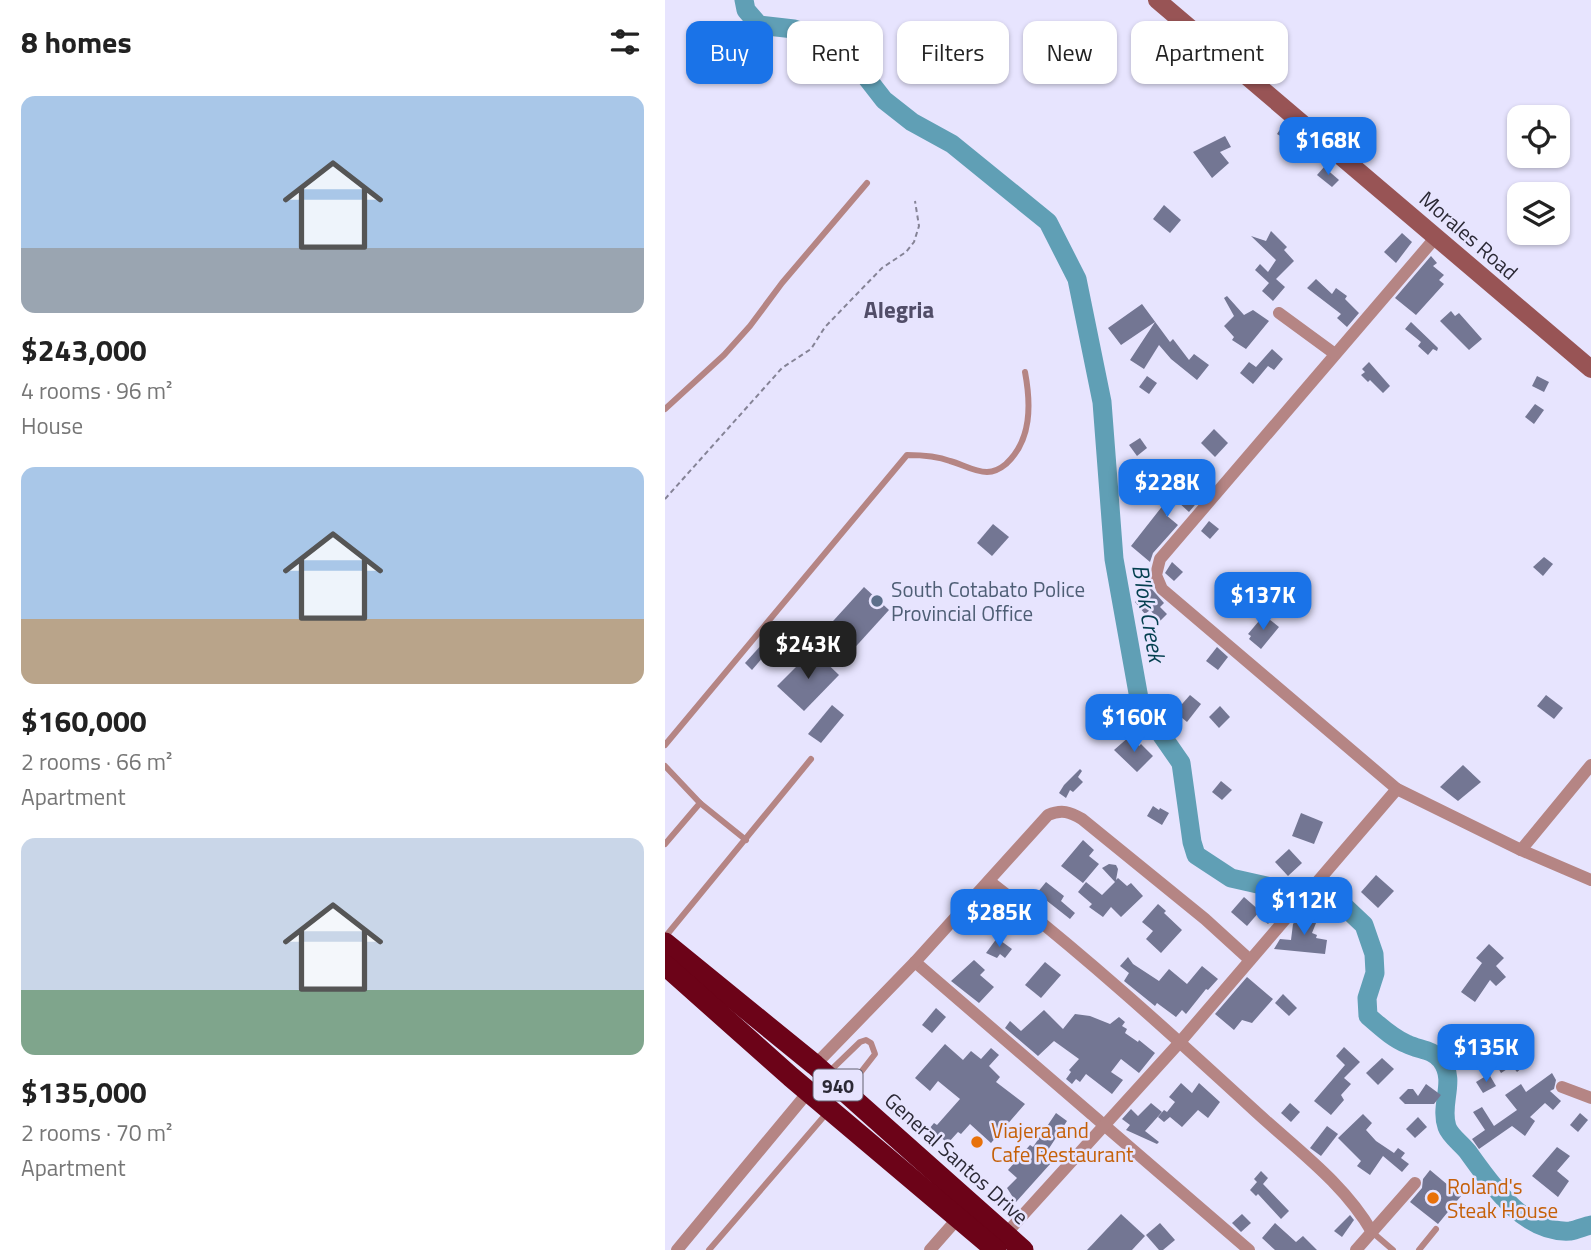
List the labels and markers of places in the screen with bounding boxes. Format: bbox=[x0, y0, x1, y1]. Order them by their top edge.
pin: $168K bbox=[1279, 118, 1377, 177]
pin: $228K bbox=[1118, 460, 1216, 519]
pin: $137K bbox=[1214, 572, 1312, 632]
place label: South Cotabato Police Provincial Office bbox=[891, 573, 1085, 629]
marker: South Cotabato Police Provincial Office bbox=[869, 593, 885, 609]
pin: $243K bbox=[759, 622, 857, 681]
pin: $160K bbox=[1085, 694, 1183, 754]
pin: $112K bbox=[1255, 878, 1353, 937]
pin: $285K bbox=[950, 890, 1048, 949]
pin: $135K bbox=[1437, 1024, 1535, 1084]
place label: Viajera and Cafe Restaurant bbox=[991, 1114, 1134, 1170]
marker: Viajera and Cafe Restaurant bbox=[969, 1134, 985, 1150]
place label: Roland's Steak House bbox=[1447, 1170, 1558, 1226]
marker: Roland's Steak House bbox=[1425, 1190, 1441, 1206]

